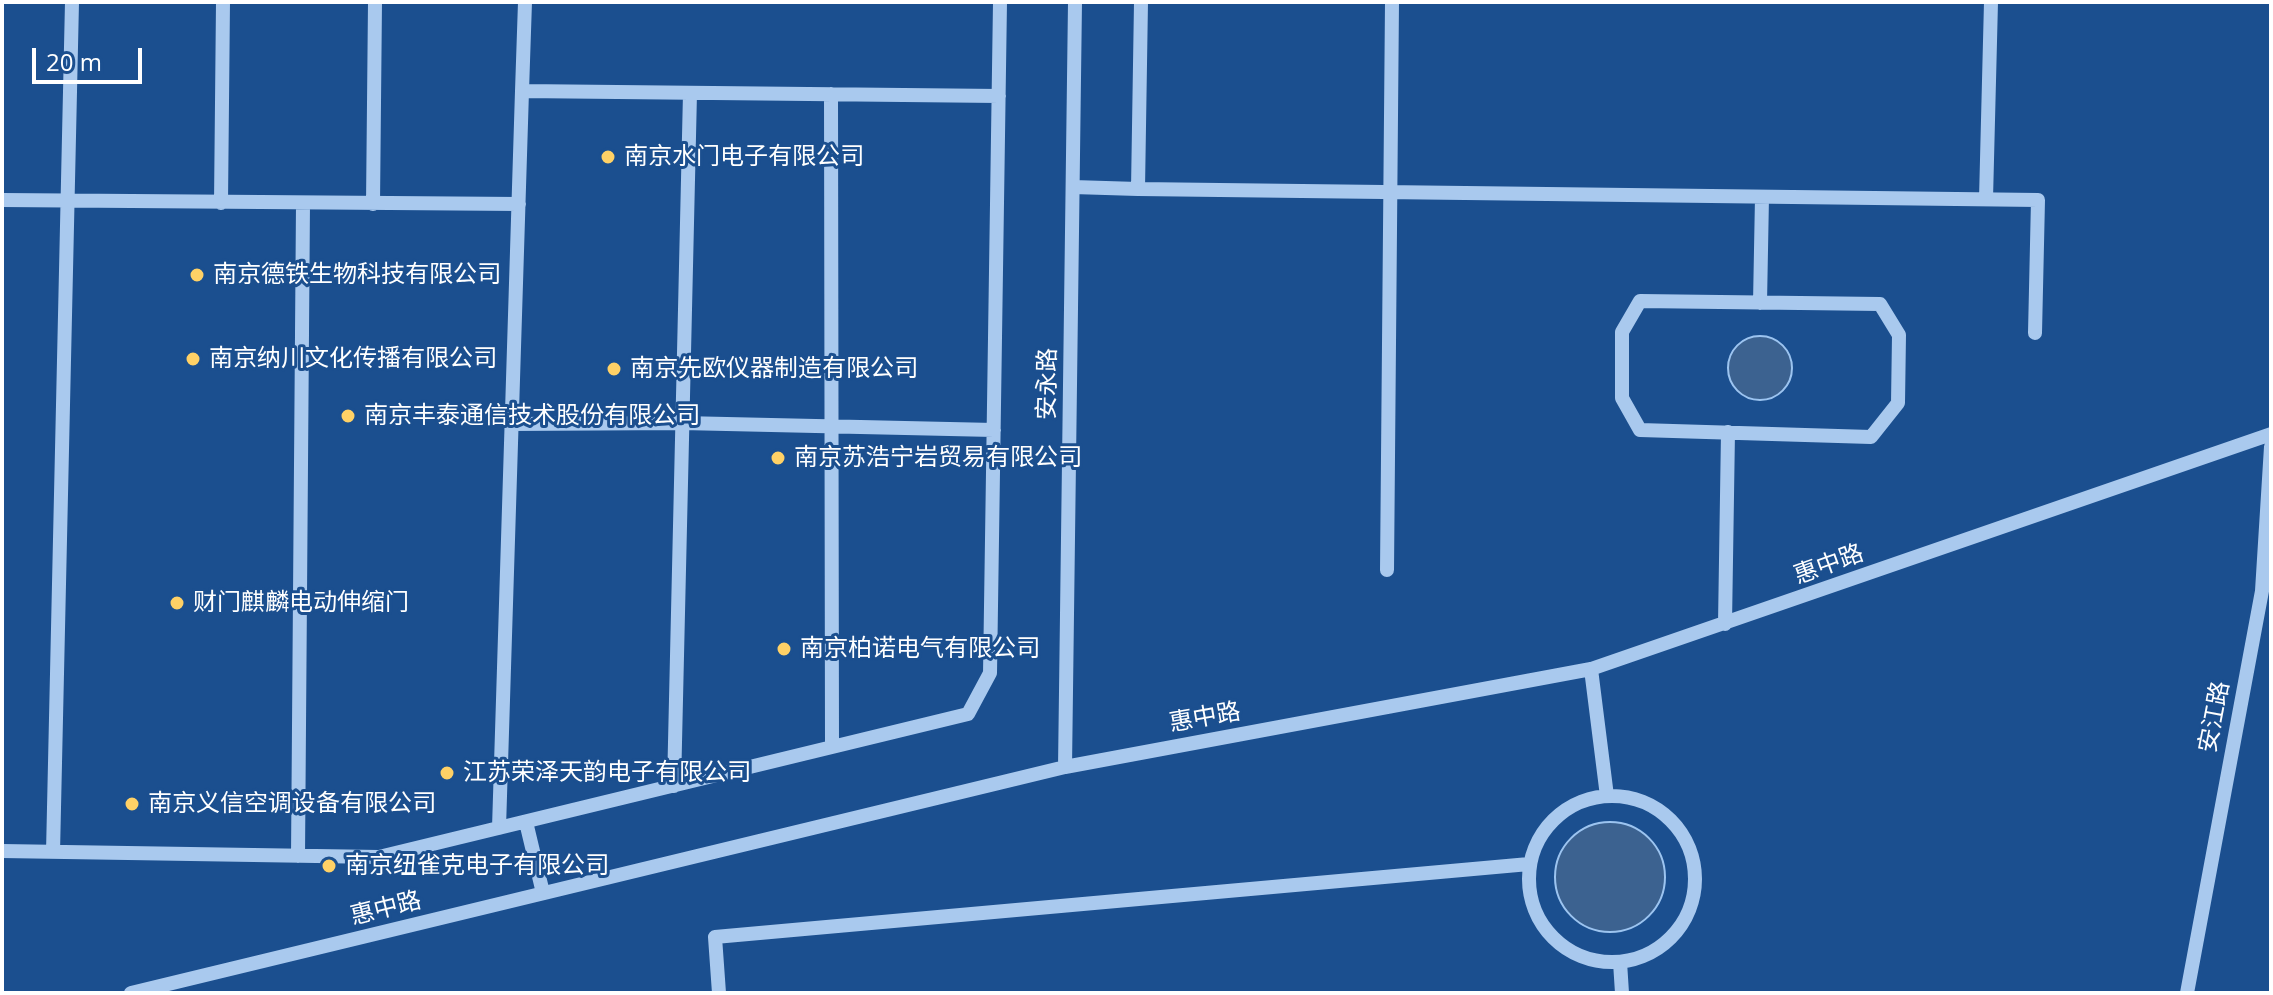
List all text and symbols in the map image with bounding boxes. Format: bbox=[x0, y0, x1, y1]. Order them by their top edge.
scale bar bbox=[36, 32, 146, 82]
text: 20 m bbox=[46, 45, 102, 78]
place label: 南京水门电子有限公司 bbox=[624, 143, 864, 171]
marker: 南京水门电子有限公司 bbox=[599, 148, 617, 166]
place label: 南京德铁生物科技有限公司 bbox=[213, 261, 501, 289]
marker: 南京德铁生物科技有限公司 bbox=[188, 266, 206, 284]
place label: 南京纳川文化传播有限公司 bbox=[209, 345, 497, 373]
street label: 安永路 bbox=[1033, 348, 1063, 420]
marker: 南京纳川文化传播有限公司 bbox=[184, 350, 202, 368]
place label: 南京先欧仪器制造有限公司 bbox=[630, 355, 918, 383]
marker: 南京先欧仪器制造有限公司 bbox=[605, 360, 623, 378]
place label: 南京丰泰通信技术股份有限公司 bbox=[364, 402, 700, 430]
marker: 南京丰泰通信技术股份有限公司 bbox=[339, 407, 357, 425]
place label: 南京苏浩宁岩贸易有限公司 bbox=[794, 444, 1082, 472]
marker: 南京苏浩宁岩贸易有限公司 bbox=[769, 449, 787, 467]
street label: 惠中路 bbox=[1790, 539, 1868, 591]
place label: 财门麒麟电动伸缩门 bbox=[193, 589, 409, 617]
marker: 财门麒麟电动伸缩门 bbox=[168, 594, 186, 612]
place label: 南京柏诺电气有限公司 bbox=[800, 635, 1040, 663]
marker: 南京柏诺电气有限公司 bbox=[775, 640, 793, 658]
street label: 安江路 bbox=[2194, 679, 2236, 755]
street label: 惠中路 bbox=[1167, 698, 1243, 738]
place label: 江苏荣泽天韵电子有限公司 bbox=[463, 759, 751, 787]
marker: 江苏荣泽天韵电子有限公司 bbox=[438, 764, 456, 782]
place label: 南京义信空调设备有限公司 bbox=[148, 790, 436, 818]
marker: 南京义信空调设备有限公司 bbox=[123, 795, 141, 813]
place label: 南京纽雀克电子有限公司 bbox=[345, 852, 609, 880]
marker: 南京纽雀克电子有限公司 bbox=[320, 857, 338, 875]
street label: 惠中路 bbox=[348, 886, 424, 932]

